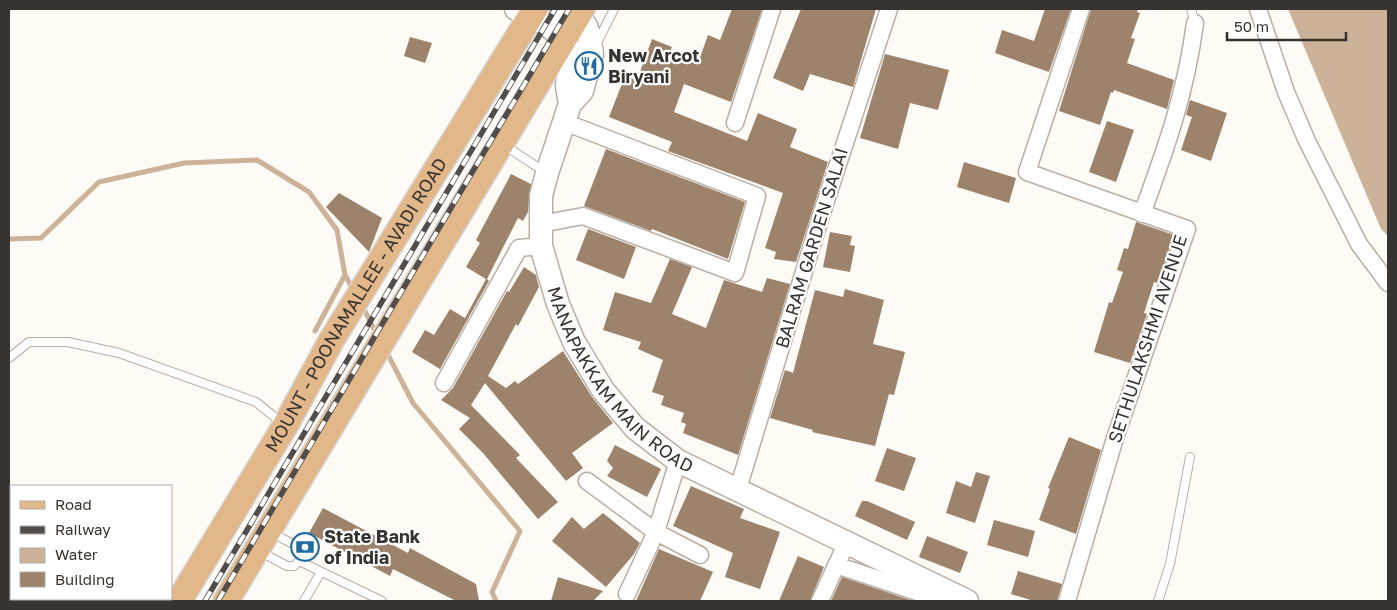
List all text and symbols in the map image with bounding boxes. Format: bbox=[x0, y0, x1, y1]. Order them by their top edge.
scale bar bbox=[1227, 10, 1346, 42]
text: 50 m bbox=[1234, 17, 1269, 35]
place label: New Arcot Biryani bbox=[608, 44, 699, 87]
restaurant icon: New Arcot Biryani bbox=[574, 51, 604, 81]
street label: BALRAM GARDEN SALAI bbox=[770, 145, 852, 351]
street label: MOUNT - POONAMALLEE - AVADI ROAD bbox=[260, 153, 451, 456]
street label: SETHULAKSHMI AVENUE bbox=[1103, 232, 1191, 446]
street label: MANAPAKKAM MAIN ROAD bbox=[543, 284, 697, 477]
legend bbox=[10, 485, 172, 600]
text: Road bbox=[55, 495, 92, 513]
text: Railway bbox=[55, 520, 111, 538]
place label: State Bank of India bbox=[324, 525, 421, 568]
bank icon: State Bank of India bbox=[290, 532, 320, 562]
text: Water bbox=[55, 545, 98, 563]
text: Building bbox=[55, 570, 115, 588]

